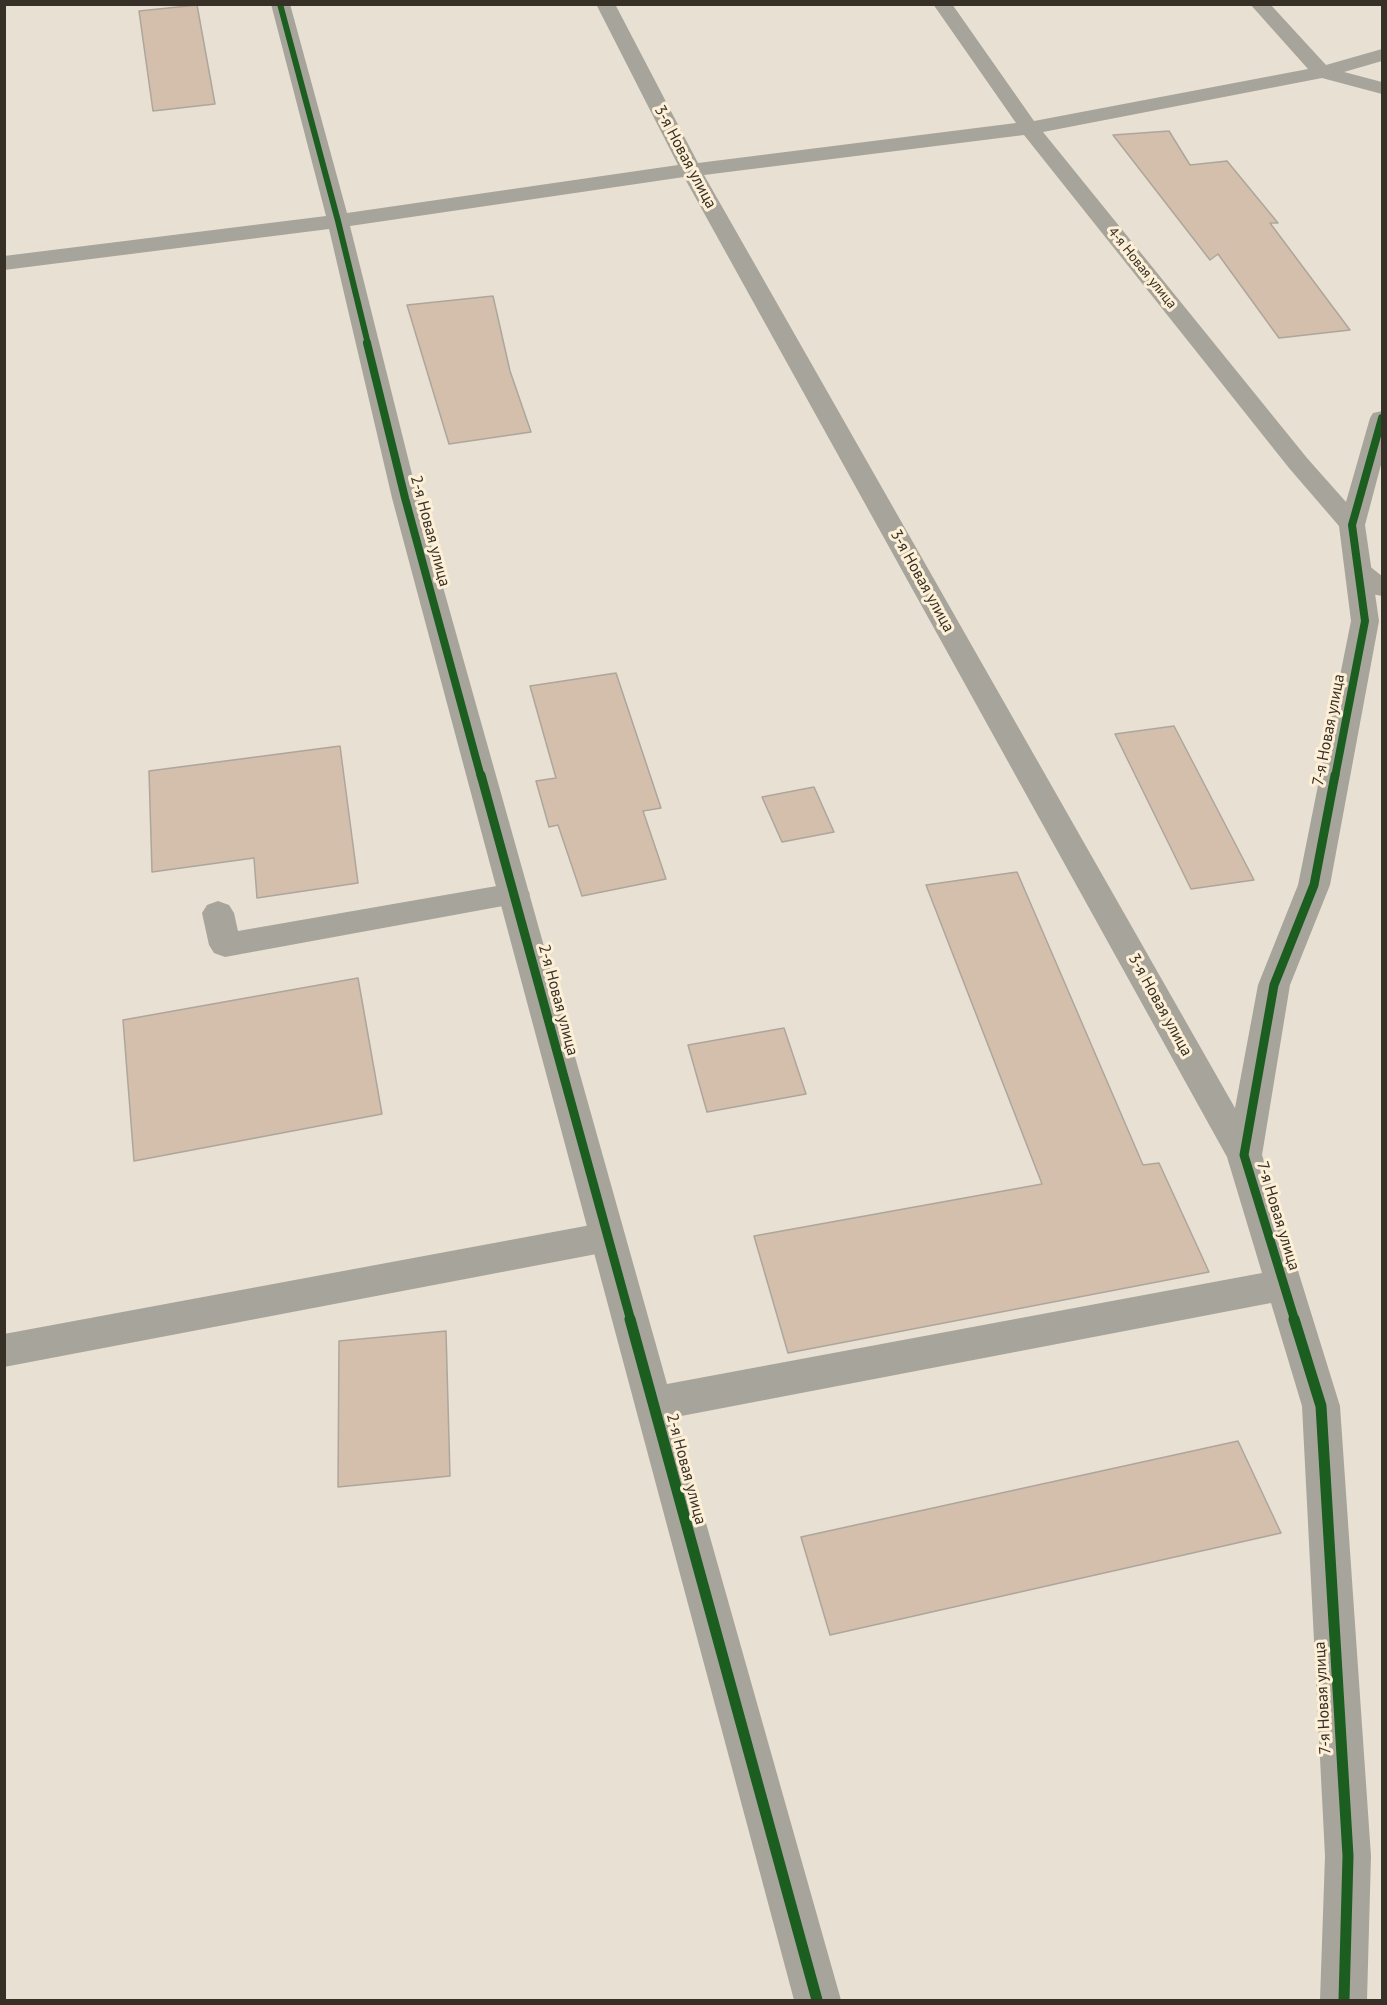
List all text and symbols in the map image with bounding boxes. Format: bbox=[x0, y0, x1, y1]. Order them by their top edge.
street label: 3-я Новая улица bbox=[650, 102, 720, 212]
street label: 4-я Новая улица bbox=[1104, 224, 1180, 312]
street label: 2-я Новая улица bbox=[406, 473, 454, 589]
street label: 3-я Новая улица bbox=[886, 526, 958, 636]
street label: 7-я Новая улица bbox=[1309, 673, 1349, 787]
street label: 2-я Новая улица bbox=[534, 942, 582, 1058]
street label: 3-я Новая улица bbox=[1124, 950, 1196, 1060]
street label: 7-я Новая улица bbox=[1252, 1159, 1304, 1273]
street label: 2-я Новая улица bbox=[662, 1411, 710, 1527]
street label: 7-я Новая улица bbox=[1310, 1641, 1336, 1755]

